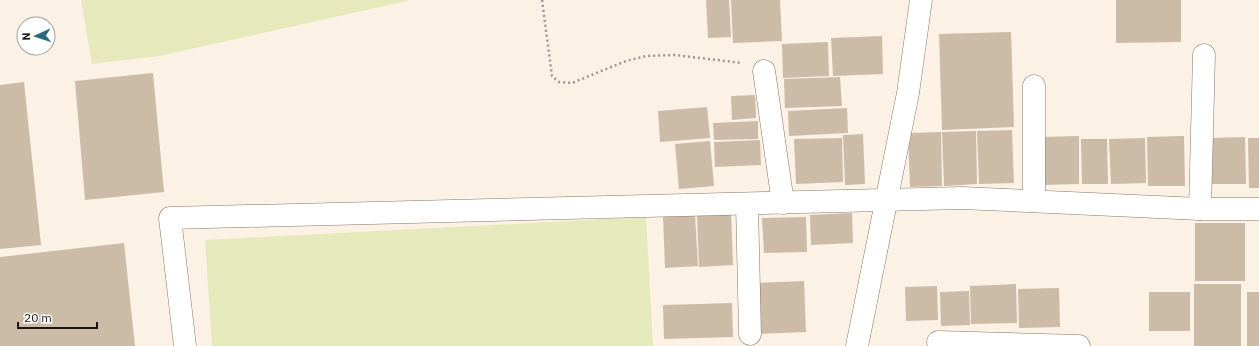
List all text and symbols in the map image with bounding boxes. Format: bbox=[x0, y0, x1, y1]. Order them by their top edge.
north arrow bbox=[16, 16, 56, 56]
text: N bbox=[19, 32, 33, 41]
scale bar bbox=[18, 304, 97, 330]
text: 20 m bbox=[24, 310, 52, 325]

